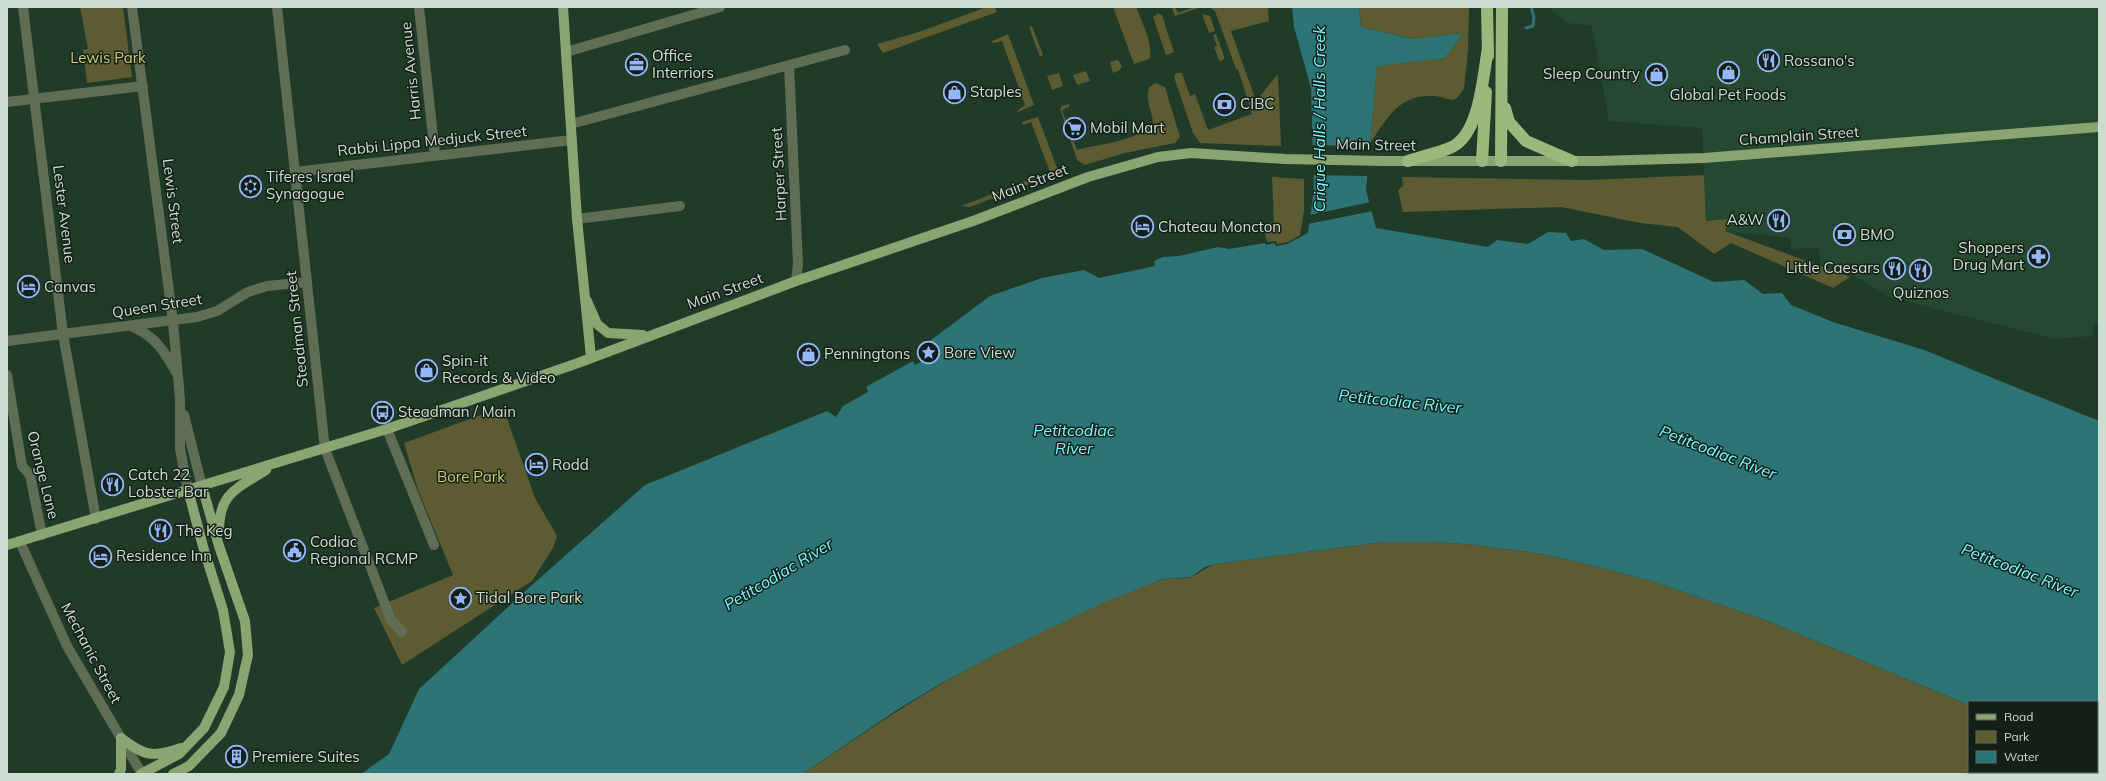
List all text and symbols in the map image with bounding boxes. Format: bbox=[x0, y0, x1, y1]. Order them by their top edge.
street label: Harris Avenue bbox=[396, 21, 425, 121]
water label: Crique Halls / Halls Creek bbox=[1309, 25, 1329, 212]
place label: Office Interriors bbox=[652, 46, 714, 82]
park label: Lewis Park bbox=[70, 48, 146, 67]
restaurant icon: Rossano's bbox=[1755, 48, 1781, 74]
place label: Rossano's bbox=[1784, 51, 1855, 70]
office icon: Office Interriors bbox=[623, 52, 649, 78]
shop icon: Global Pet Foods bbox=[1715, 59, 1741, 85]
shop icon: Sleep Country bbox=[1643, 61, 1669, 87]
place label: Sleep Country bbox=[1543, 64, 1640, 83]
shop icon: Staples bbox=[941, 79, 967, 105]
place label: Staples bbox=[970, 82, 1022, 101]
place label: Global Pet Foods bbox=[1669, 85, 1787, 104]
bank icon: CIBC bbox=[1212, 91, 1238, 117]
place label: CIBC bbox=[1240, 94, 1275, 113]
supermarket icon: Mobil Mart bbox=[1062, 115, 1088, 141]
place label: Mobil Mart bbox=[1090, 118, 1164, 137]
street label: Rabbi Lippa Medjuck Street bbox=[336, 121, 528, 160]
street label: Champlain Street bbox=[1738, 122, 1860, 149]
street label: Harper Street bbox=[767, 127, 790, 221]
street label: Main Street bbox=[1336, 134, 1416, 155]
street label: Lewis Street bbox=[159, 157, 188, 245]
street label: Main Street bbox=[989, 159, 1070, 206]
street label: Lester Avenue bbox=[49, 164, 80, 264]
place label: Tiferes Israel Synagogue bbox=[266, 167, 354, 203]
synagogue icon: Tiferes Israel Synagogue bbox=[238, 173, 264, 199]
restaurant icon: A&W bbox=[1766, 207, 1792, 233]
place label: A&W bbox=[1727, 210, 1764, 229]
hotel icon: Chateau Moncton bbox=[1129, 214, 1155, 240]
place label: Chateau Moncton bbox=[1158, 217, 1281, 236]
bank icon: BMO bbox=[1831, 222, 1857, 248]
place label: BMO bbox=[1860, 225, 1895, 244]
place label: Shoppers Drug Mart bbox=[1953, 238, 2024, 274]
pharmacy icon: Shoppers Drug Mart bbox=[2026, 244, 2052, 270]
restaurant icon: Little Caesars bbox=[1882, 255, 1908, 281]
restaurant icon: Quiznos bbox=[1908, 257, 1934, 283]
place label: Little Caesars bbox=[1786, 258, 1880, 277]
street label: Main Street bbox=[684, 268, 765, 313]
street label: Steadman Street bbox=[281, 270, 312, 388]
hotel icon: Canvas bbox=[15, 274, 41, 300]
place label: Canvas bbox=[44, 277, 96, 296]
place label: Quiznos bbox=[1893, 283, 1949, 302]
street label: Queen Street bbox=[111, 289, 203, 322]
place icon: Bore View bbox=[915, 340, 941, 366]
shop icon: Penningtons bbox=[795, 341, 821, 367]
place label: Bore View bbox=[944, 343, 1015, 362]
place label: Penningtons bbox=[824, 344, 911, 363]
place label: Spin-it Records & Video bbox=[442, 351, 556, 387]
shop icon: Spin-it Records & Video bbox=[414, 357, 440, 383]
water label: Petitcodiac River bbox=[1338, 385, 1464, 418]
bus stop icon: Steadman / Main bbox=[370, 399, 396, 425]
place label: Steadman / Main bbox=[398, 402, 516, 421]
water label: Petitcodiac River bbox=[1033, 420, 1115, 458]
water label: Petitcodiac River bbox=[1657, 421, 1780, 484]
street label: Orange Lane bbox=[23, 429, 64, 521]
hotel icon: Rodd bbox=[524, 452, 550, 478]
place label: Rodd bbox=[552, 455, 589, 474]
place label: Catch 22 Lobster Bar bbox=[128, 465, 209, 501]
park label: Bore Park bbox=[437, 467, 505, 486]
restaurant icon: Catch 22 Lobster Bar bbox=[99, 471, 125, 497]
restaurant icon: The Keg bbox=[147, 518, 173, 544]
place label: The Keg bbox=[176, 521, 232, 540]
place label: Codiac Regional RCMP bbox=[310, 532, 418, 568]
water label: Petitcodiac River bbox=[720, 533, 837, 614]
public building icon: Codiac Regional RCMP bbox=[282, 538, 308, 564]
water label: Petitcodiac River bbox=[1959, 539, 2082, 602]
hotel icon: Residence Inn bbox=[87, 543, 113, 569]
place label: Residence Inn bbox=[116, 546, 212, 565]
place icon: Tidal Bore Park bbox=[448, 585, 474, 611]
place label: Tidal Bore Park bbox=[476, 588, 582, 607]
street label: Mechanic Street bbox=[57, 599, 126, 706]
legend bbox=[1968, 701, 2098, 773]
text: Road bbox=[2004, 709, 2033, 724]
text: Park bbox=[2004, 729, 2030, 744]
building icon: Premiere Suites bbox=[223, 744, 249, 770]
place label: Premiere Suites bbox=[252, 747, 360, 766]
text: Water bbox=[2004, 749, 2040, 764]

